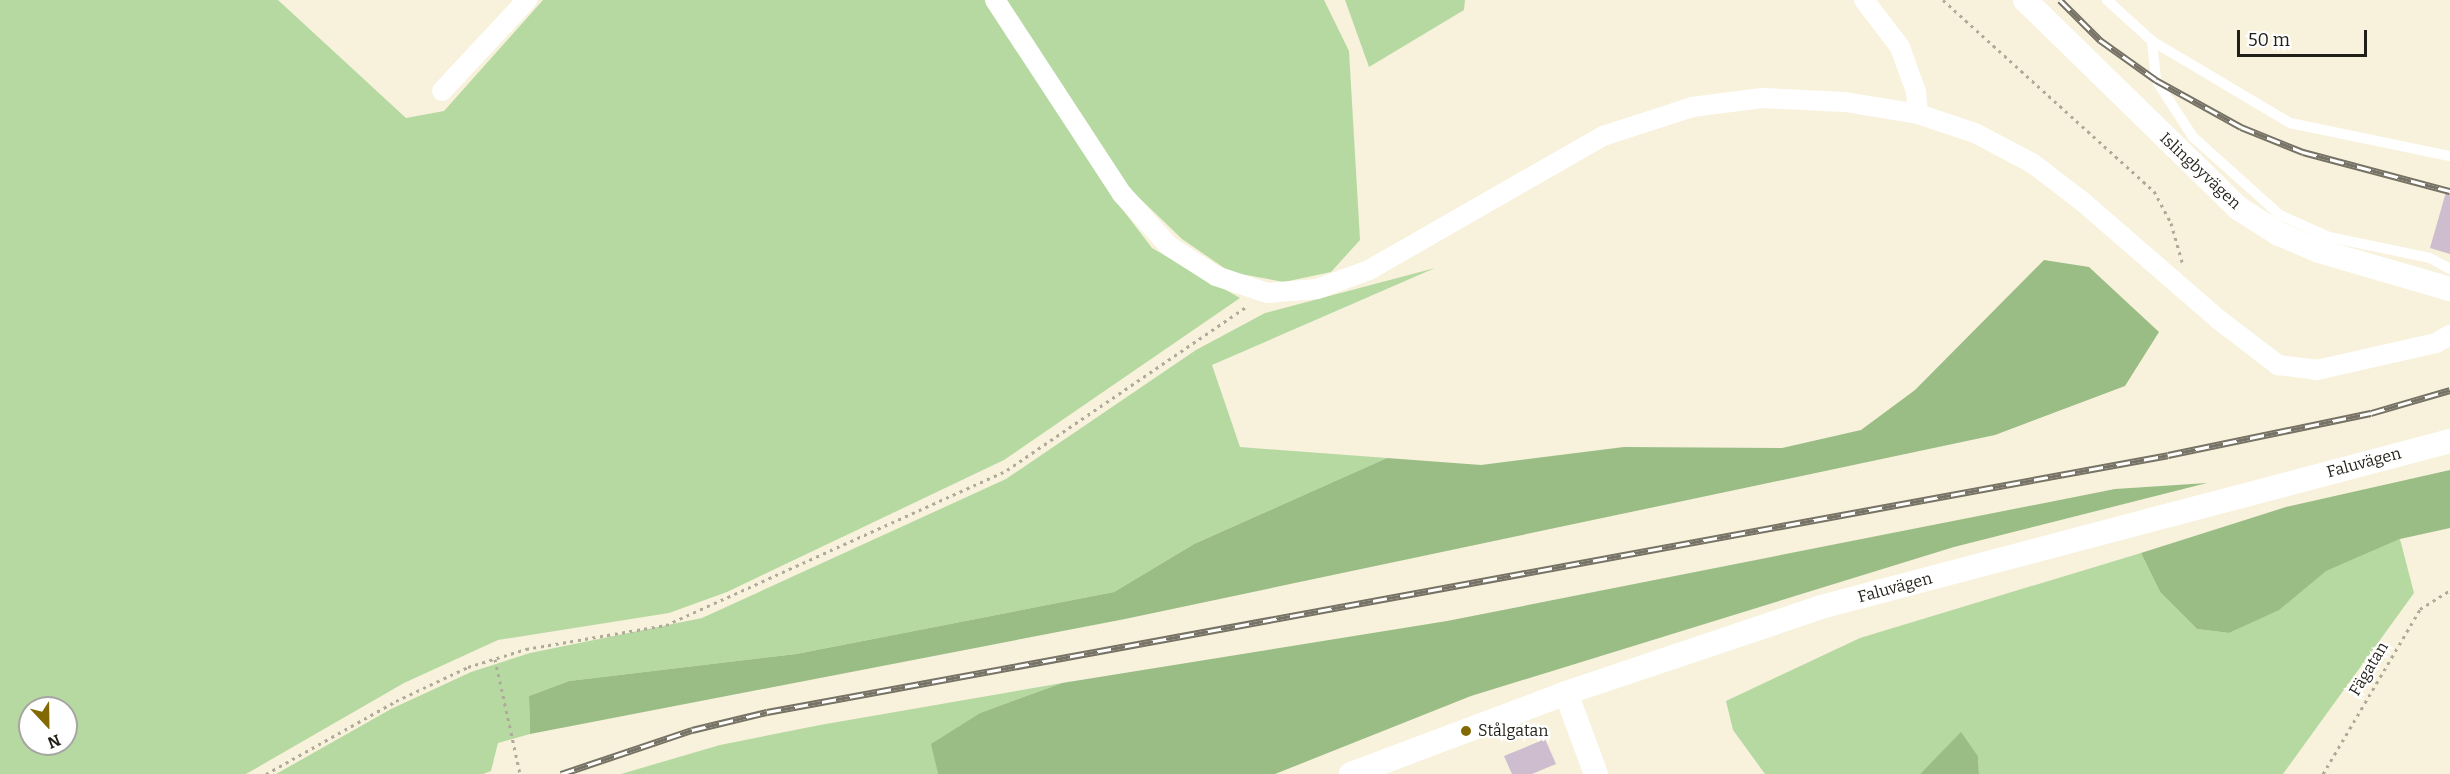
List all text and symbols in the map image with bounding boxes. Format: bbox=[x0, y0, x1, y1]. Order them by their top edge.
scale bar bbox=[2240, 18, 2370, 56]
text: 50 m bbox=[2248, 29, 2290, 51]
street label: Islingbyvägen bbox=[2156, 129, 2244, 213]
street label: Faluvägen bbox=[2325, 444, 2403, 482]
street label: Faluvägen bbox=[1856, 569, 1934, 607]
street label: Fägatan bbox=[2345, 639, 2393, 699]
north arrow bbox=[18, 696, 78, 756]
place label: Stålgatan bbox=[1478, 721, 1548, 741]
marker: Stålgatan bbox=[1459, 724, 1473, 738]
text: N bbox=[45, 730, 63, 752]

